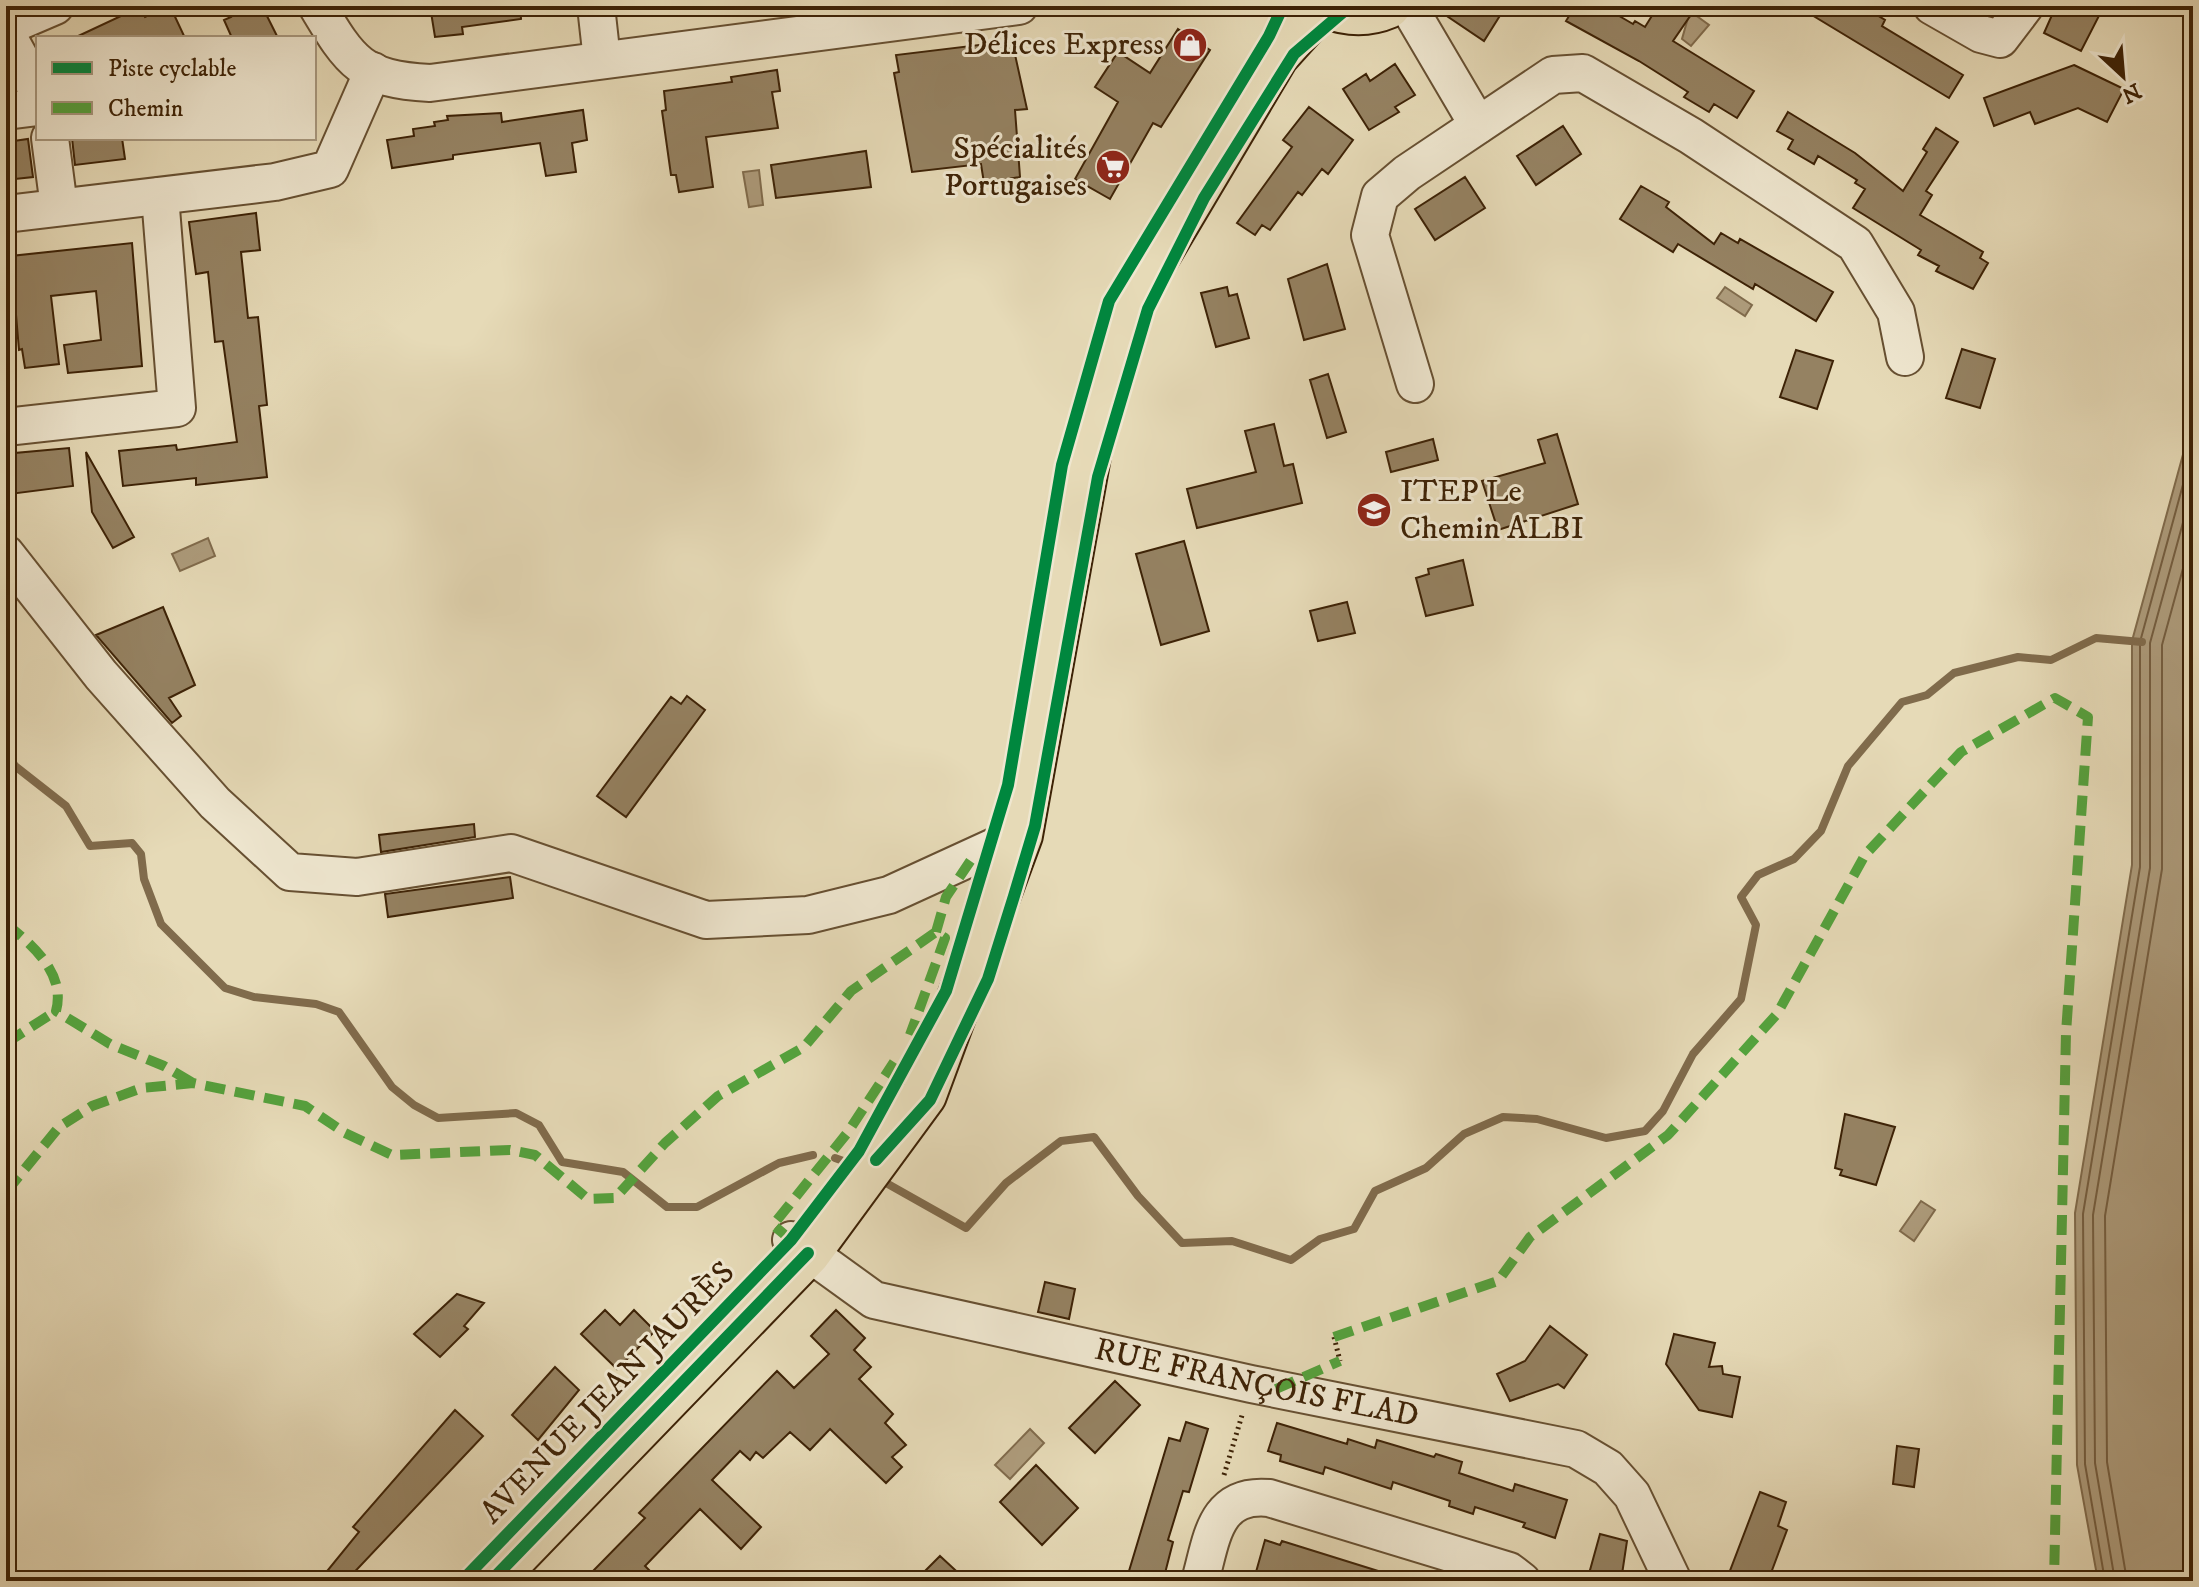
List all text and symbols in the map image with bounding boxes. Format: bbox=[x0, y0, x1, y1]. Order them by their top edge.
place label: Délices Express bbox=[964, 25, 1164, 65]
shop icon: Délices Express bbox=[1171, 26, 1209, 64]
legend bbox=[36, 36, 316, 140]
north arrow bbox=[2083, 36, 2163, 116]
text: Piste cyclable bbox=[108, 54, 236, 84]
text: N bbox=[2117, 77, 2145, 109]
text: Chemin bbox=[108, 94, 184, 124]
place label: Spécialités Portugaises bbox=[944, 129, 1087, 206]
supermarket icon: Spécialités Portugaises bbox=[1094, 148, 1132, 186]
place label: ITEP Le Chemin ALBI bbox=[1400, 472, 1584, 549]
school or university icon: ITEP Le Chemin ALBI bbox=[1355, 491, 1393, 529]
street label: AVENUE JEAN JAURÈS bbox=[472, 1253, 744, 1533]
street label: RUE FRANÇOIS FLAD bbox=[1091, 1330, 1422, 1437]

